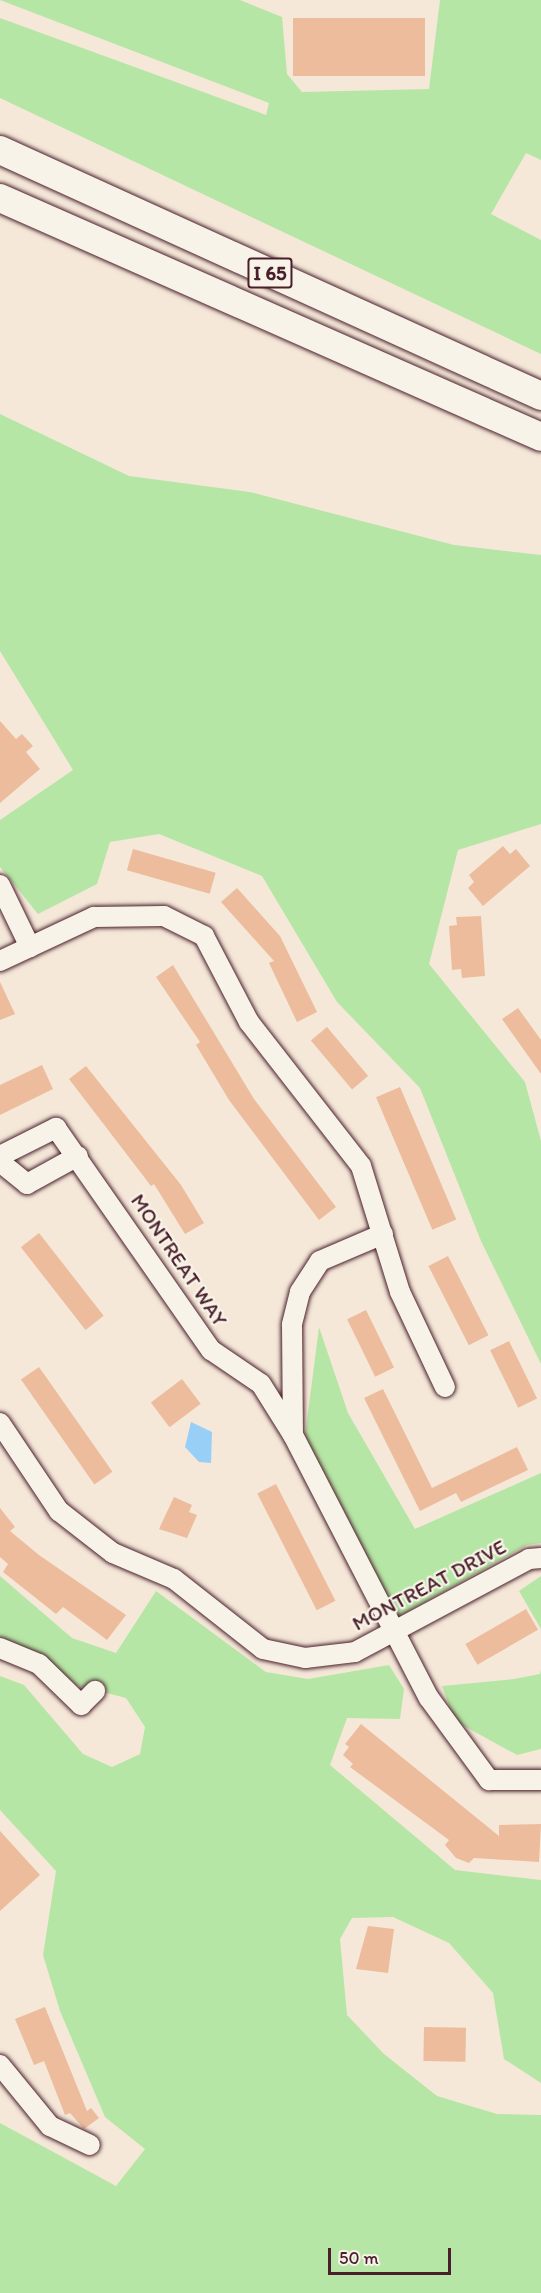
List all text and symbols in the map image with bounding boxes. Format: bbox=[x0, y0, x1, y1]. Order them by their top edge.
road number: I 65 bbox=[246, 256, 294, 290]
street label: MONTREAT WAY bbox=[125, 1189, 233, 1331]
street label: MONTREAT DRIVE bbox=[348, 1534, 510, 1636]
scale bar bbox=[331, 2236, 454, 2274]
text: 50 m bbox=[339, 2247, 379, 2269]

